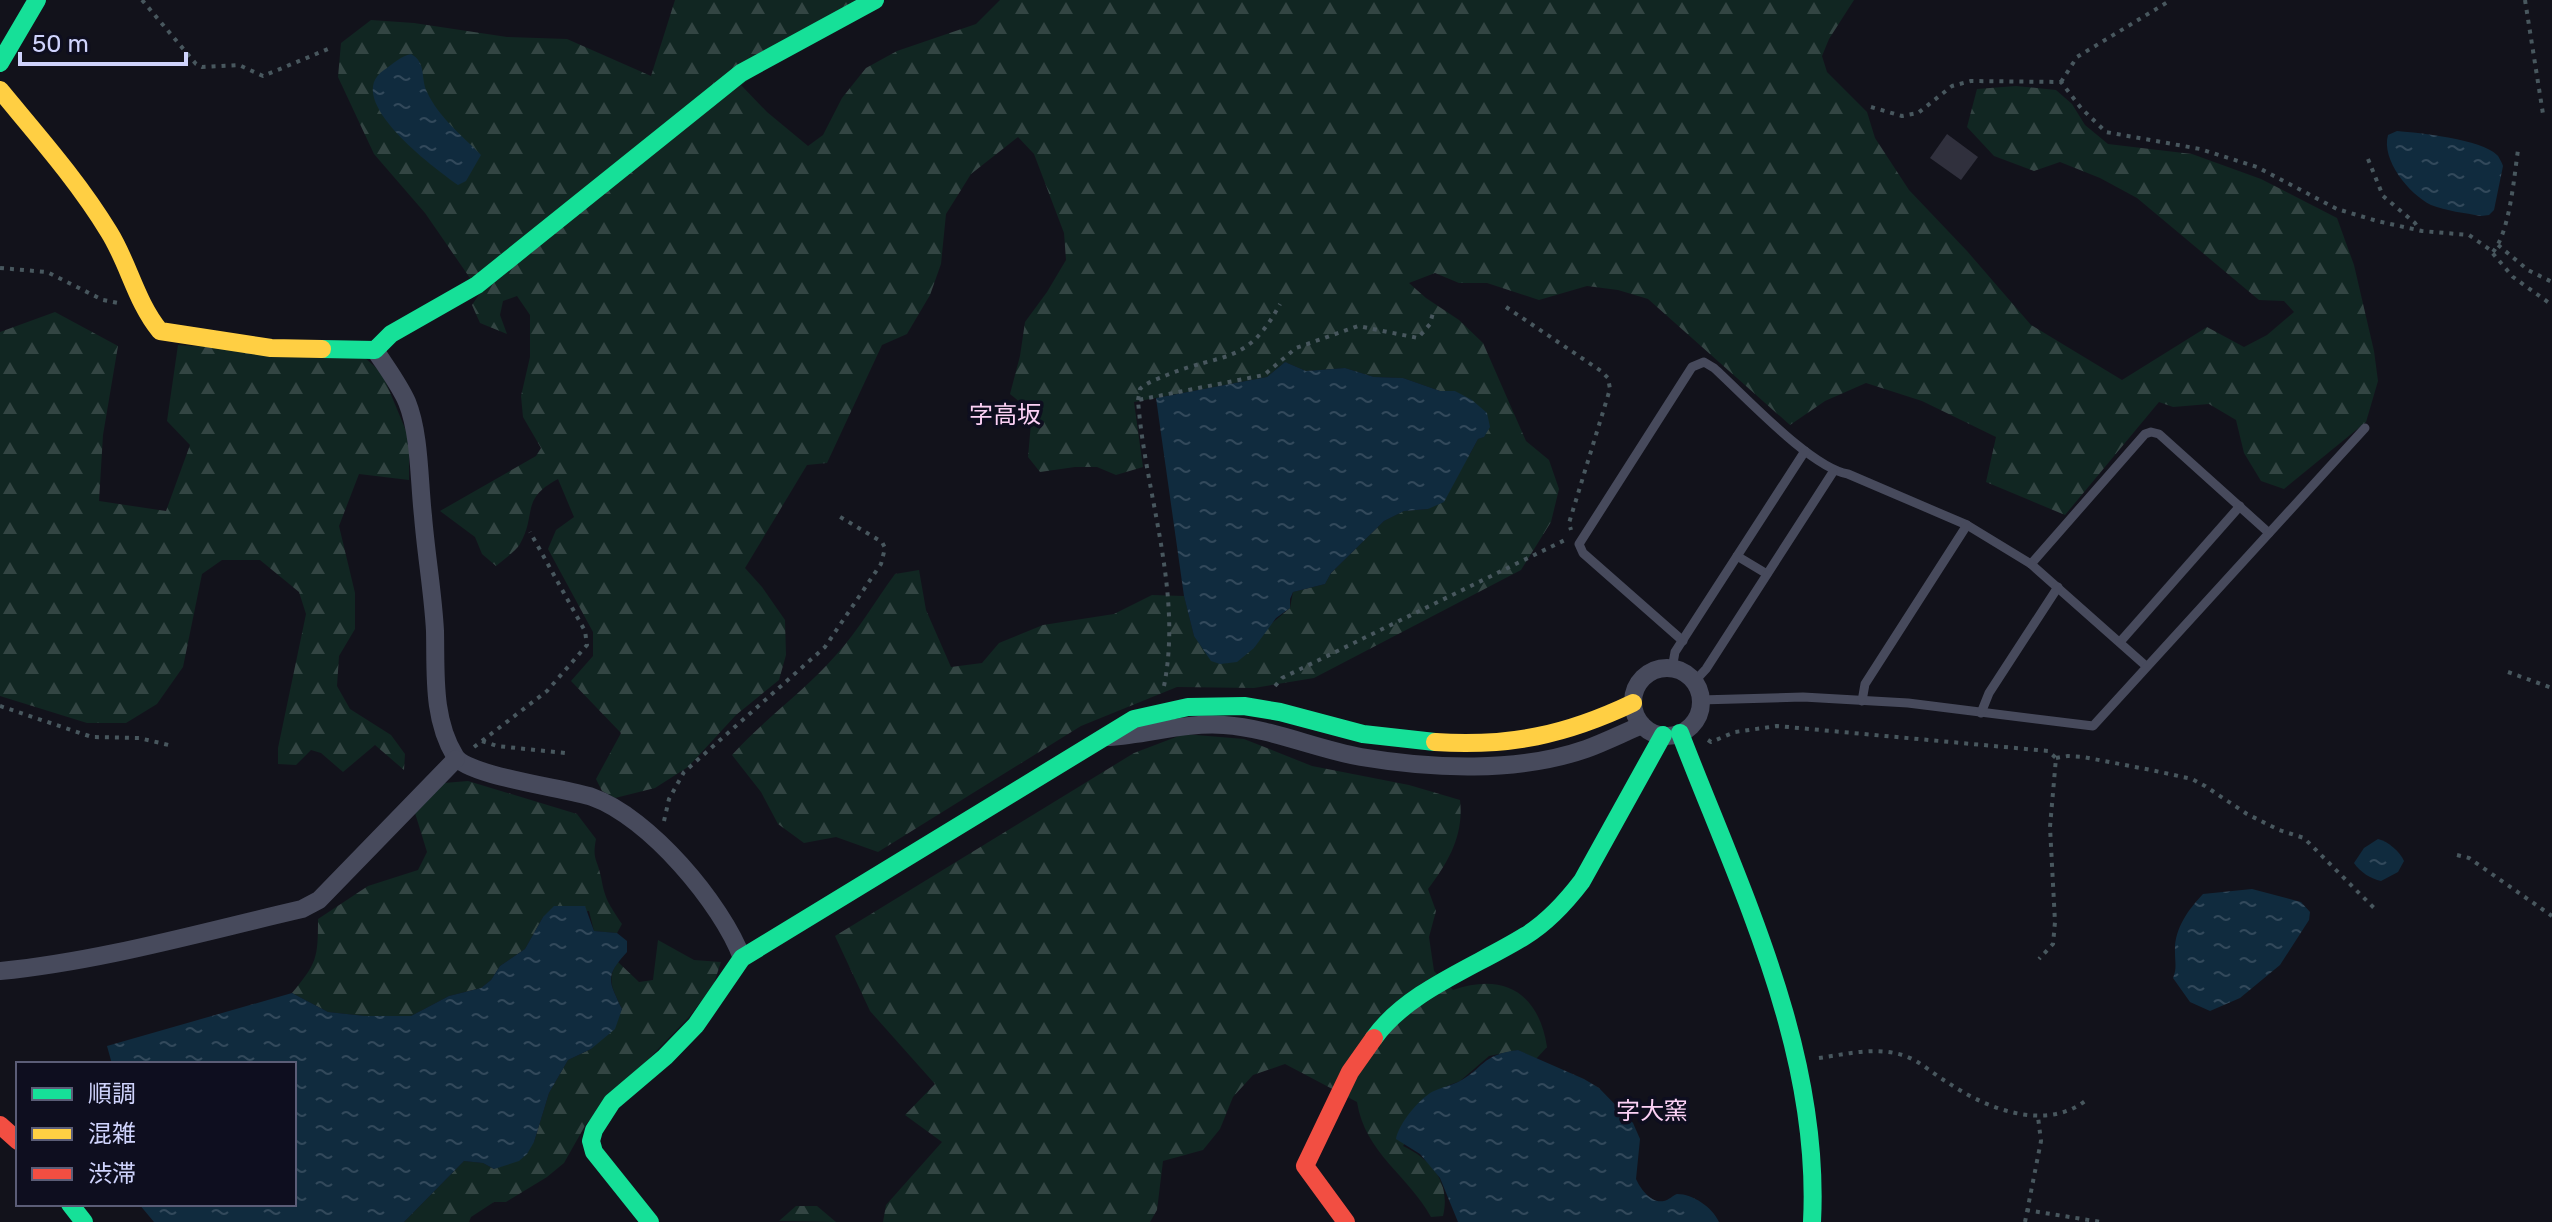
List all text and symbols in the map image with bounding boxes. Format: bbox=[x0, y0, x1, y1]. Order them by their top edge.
scale bar bbox=[20, 16, 186, 66]
text: 50 m bbox=[32, 30, 89, 58]
district label: 字高坂 bbox=[969, 401, 1041, 429]
legend bbox=[16, 1062, 296, 1206]
text: 順調 bbox=[88, 1080, 136, 1108]
district label: 字大窯 bbox=[1616, 1097, 1688, 1125]
text: 混雑 bbox=[88, 1120, 136, 1148]
text: 渋滞 bbox=[88, 1160, 136, 1188]

